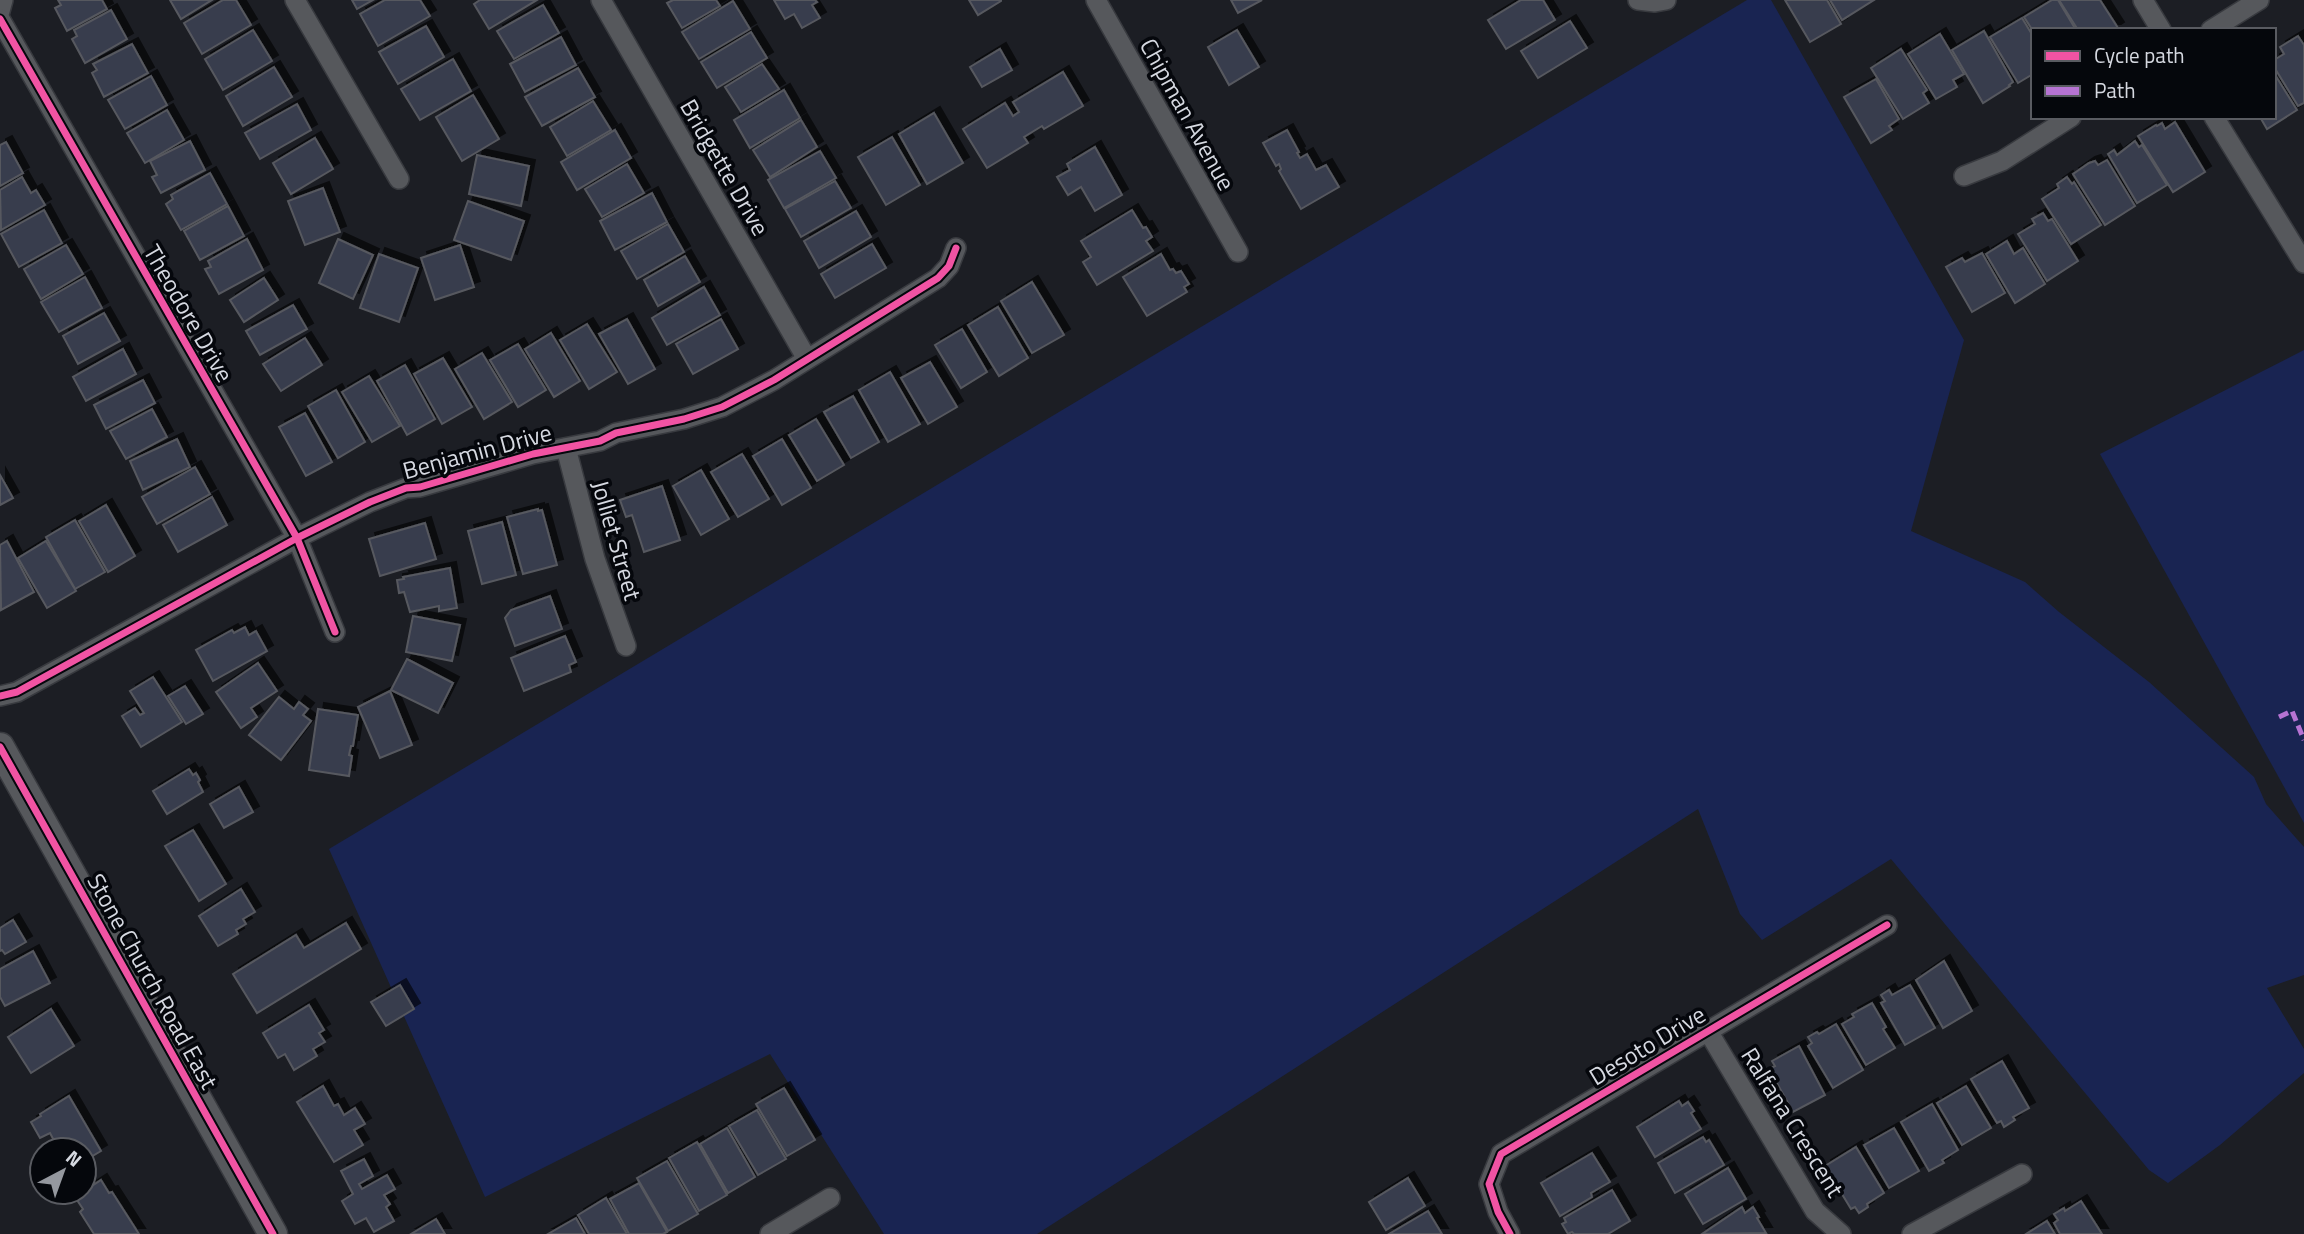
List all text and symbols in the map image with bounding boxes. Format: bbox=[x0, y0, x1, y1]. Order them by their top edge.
legend bbox=[2031, 28, 2276, 119]
street label: Chipman Avenue bbox=[1131, 31, 1245, 197]
text: Cycle path bbox=[2094, 39, 2185, 71]
text: Path bbox=[2094, 74, 2136, 106]
street label: Bridgette Drive bbox=[671, 92, 779, 242]
street label: Theodore Drive bbox=[135, 237, 243, 389]
street label: Benjamin Drive bbox=[398, 414, 556, 488]
street label: Jolliet Street bbox=[583, 476, 651, 605]
street label: Stone Church Road East bbox=[79, 867, 228, 1096]
street label: Desoto Drive bbox=[1582, 996, 1712, 1094]
street label: Ralfana Crescent bbox=[1733, 1040, 1854, 1204]
north arrow bbox=[28, 1136, 98, 1206]
text: N bbox=[60, 1143, 89, 1173]

